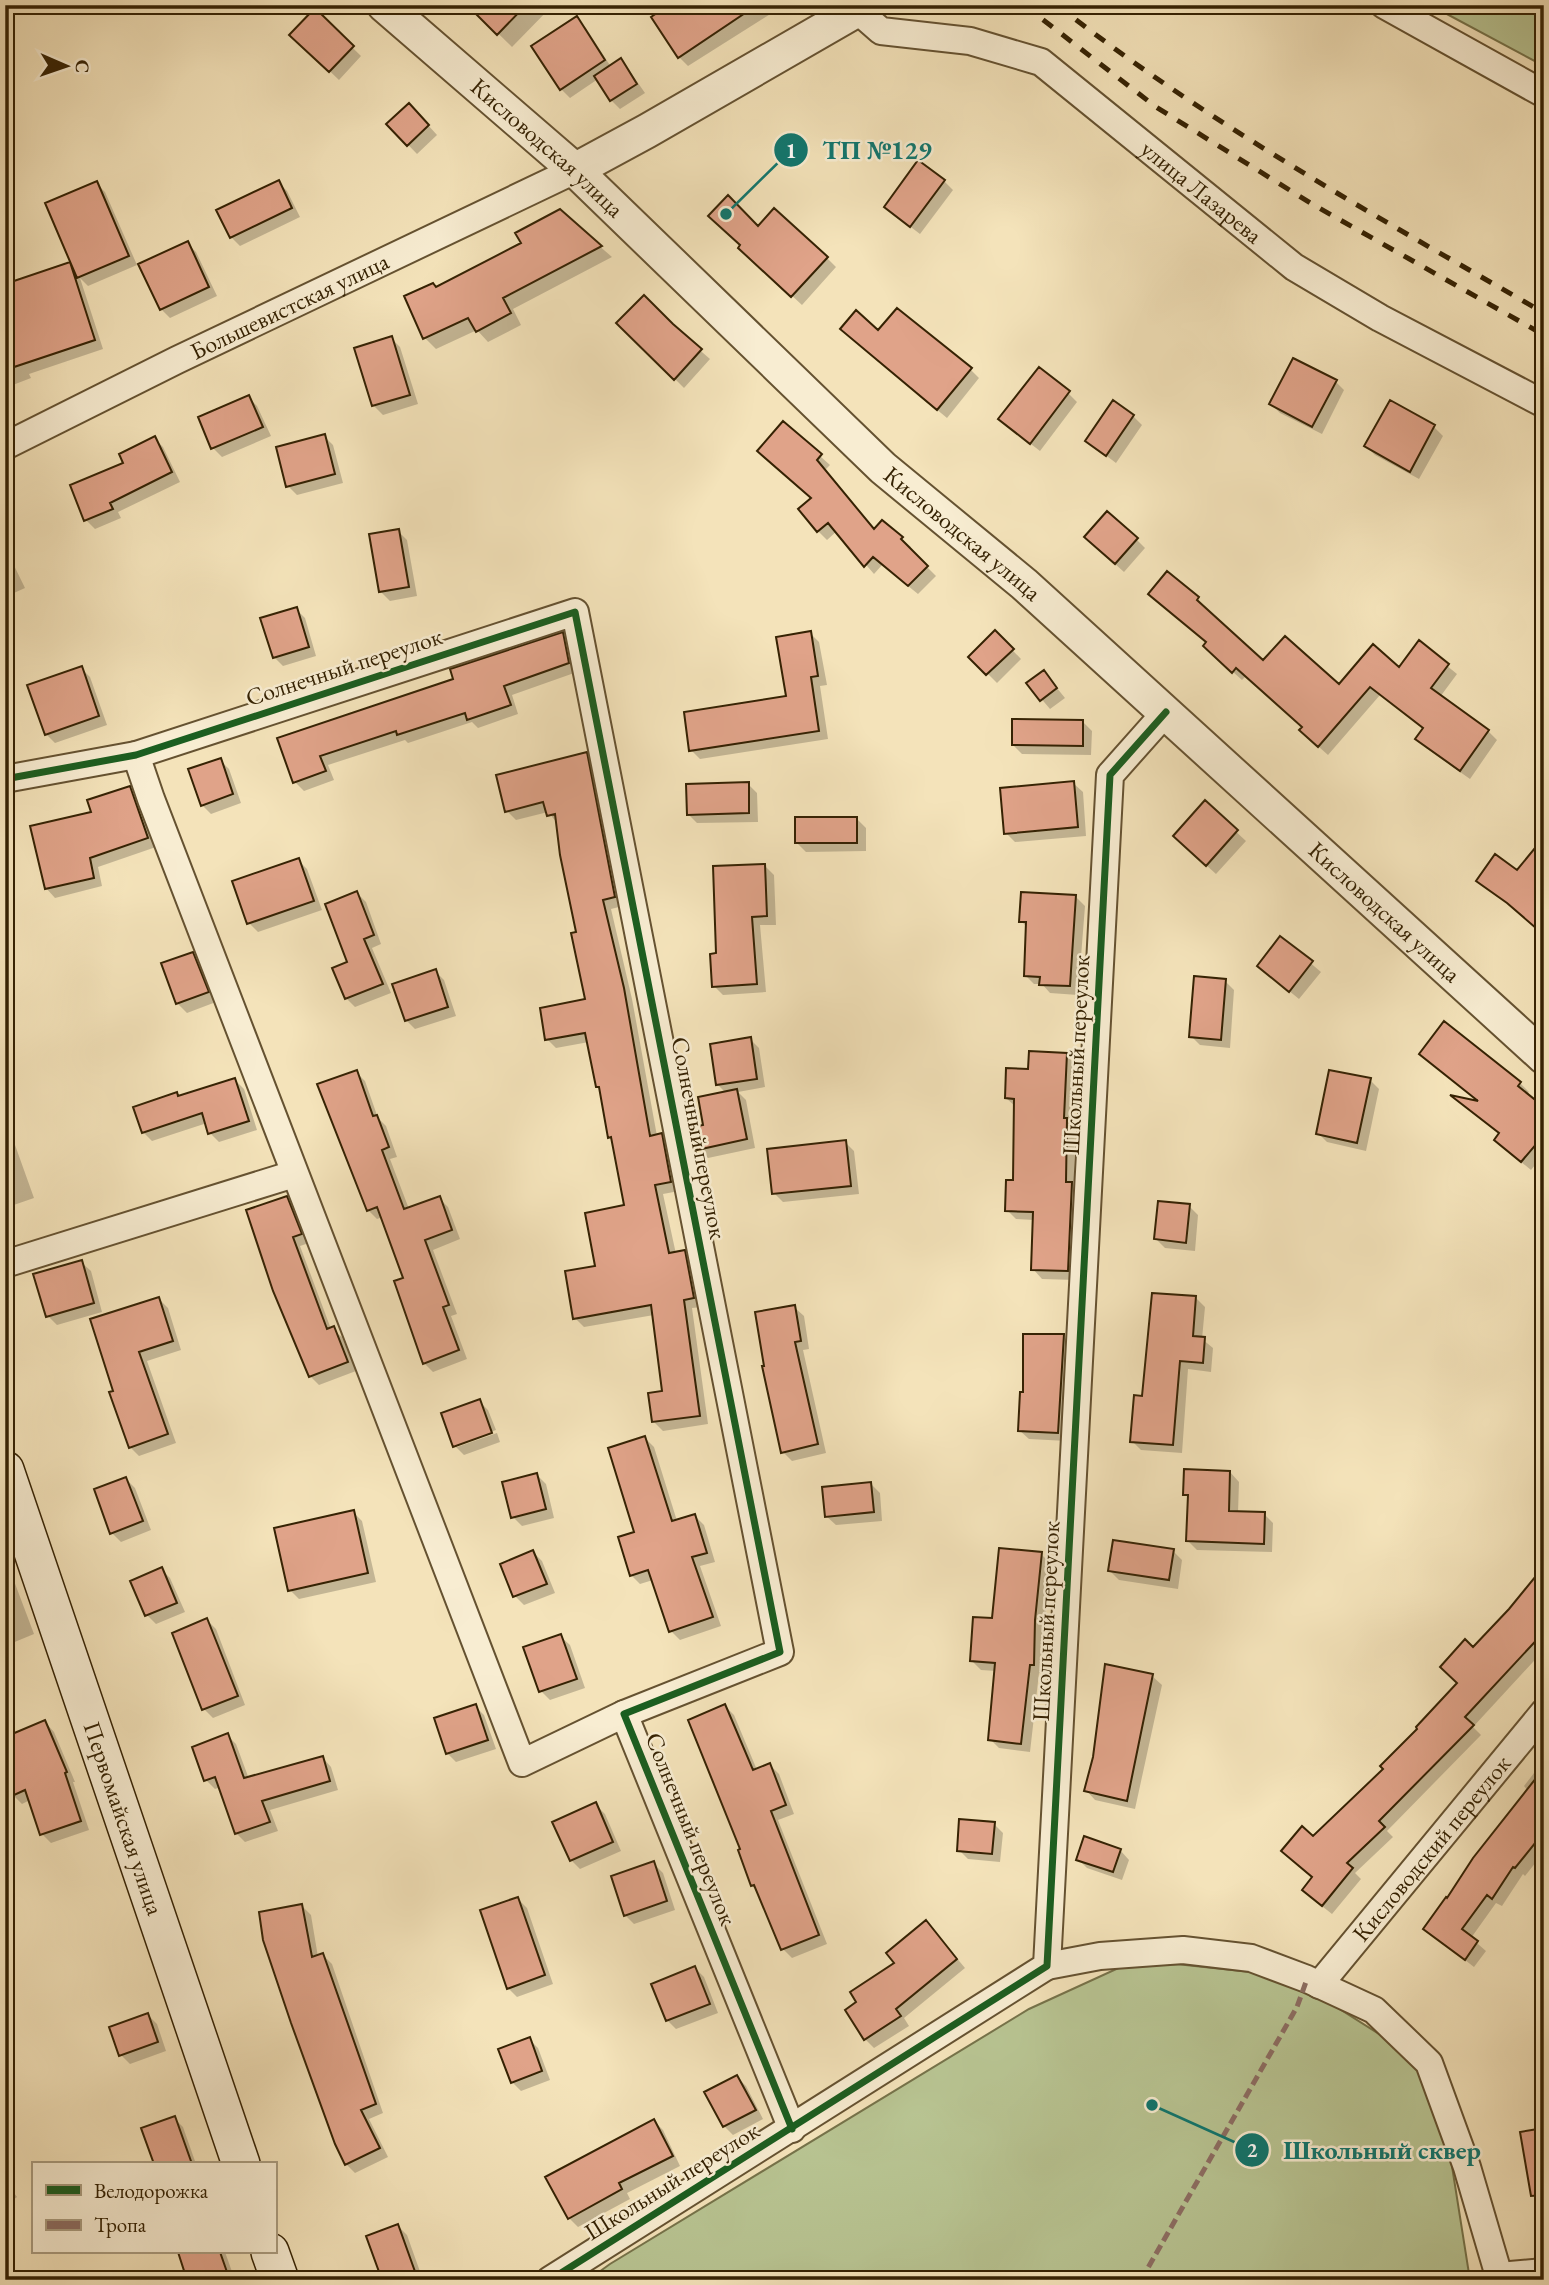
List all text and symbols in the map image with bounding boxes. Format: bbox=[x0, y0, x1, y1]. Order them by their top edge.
north arrow bbox=[32, 32, 102, 102]
text: С bbox=[70, 59, 95, 74]
street label: Кисловодская улица bbox=[465, 71, 631, 224]
callout: ТП №129 bbox=[774, 127, 946, 174]
text: ТП №129 bbox=[822, 133, 932, 167]
street label: улица Лазарева bbox=[1135, 133, 1269, 250]
text: 1 bbox=[785, 137, 797, 164]
street label: Большевистская улица bbox=[185, 245, 394, 366]
street label: Кисловодская улица bbox=[878, 459, 1048, 608]
street label: Солнечный переулок bbox=[241, 620, 447, 713]
street label: Кисловодская улица bbox=[1302, 834, 1468, 989]
street label: Школьный переулок bbox=[1055, 953, 1096, 1156]
street label: Солнечный переулок bbox=[665, 1034, 734, 1242]
street label: Школьный переулок bbox=[1025, 1519, 1066, 1722]
street label: Первомайская улица bbox=[77, 1717, 171, 1920]
street label: Солнечный переулок bbox=[639, 1728, 744, 1930]
street label: Кисловодский переулок bbox=[1345, 1748, 1518, 1948]
street label: Школьный переулок bbox=[578, 2114, 765, 2247]
callout: Школьный сквер bbox=[1234, 2127, 1495, 2174]
text: Школьный сквер bbox=[1283, 2133, 1481, 2167]
text: 2 bbox=[1246, 2136, 1258, 2163]
legend bbox=[32, 2162, 276, 2254]
text: Велодорожка bbox=[94, 2177, 209, 2204]
text: Тропа bbox=[94, 2211, 147, 2238]

